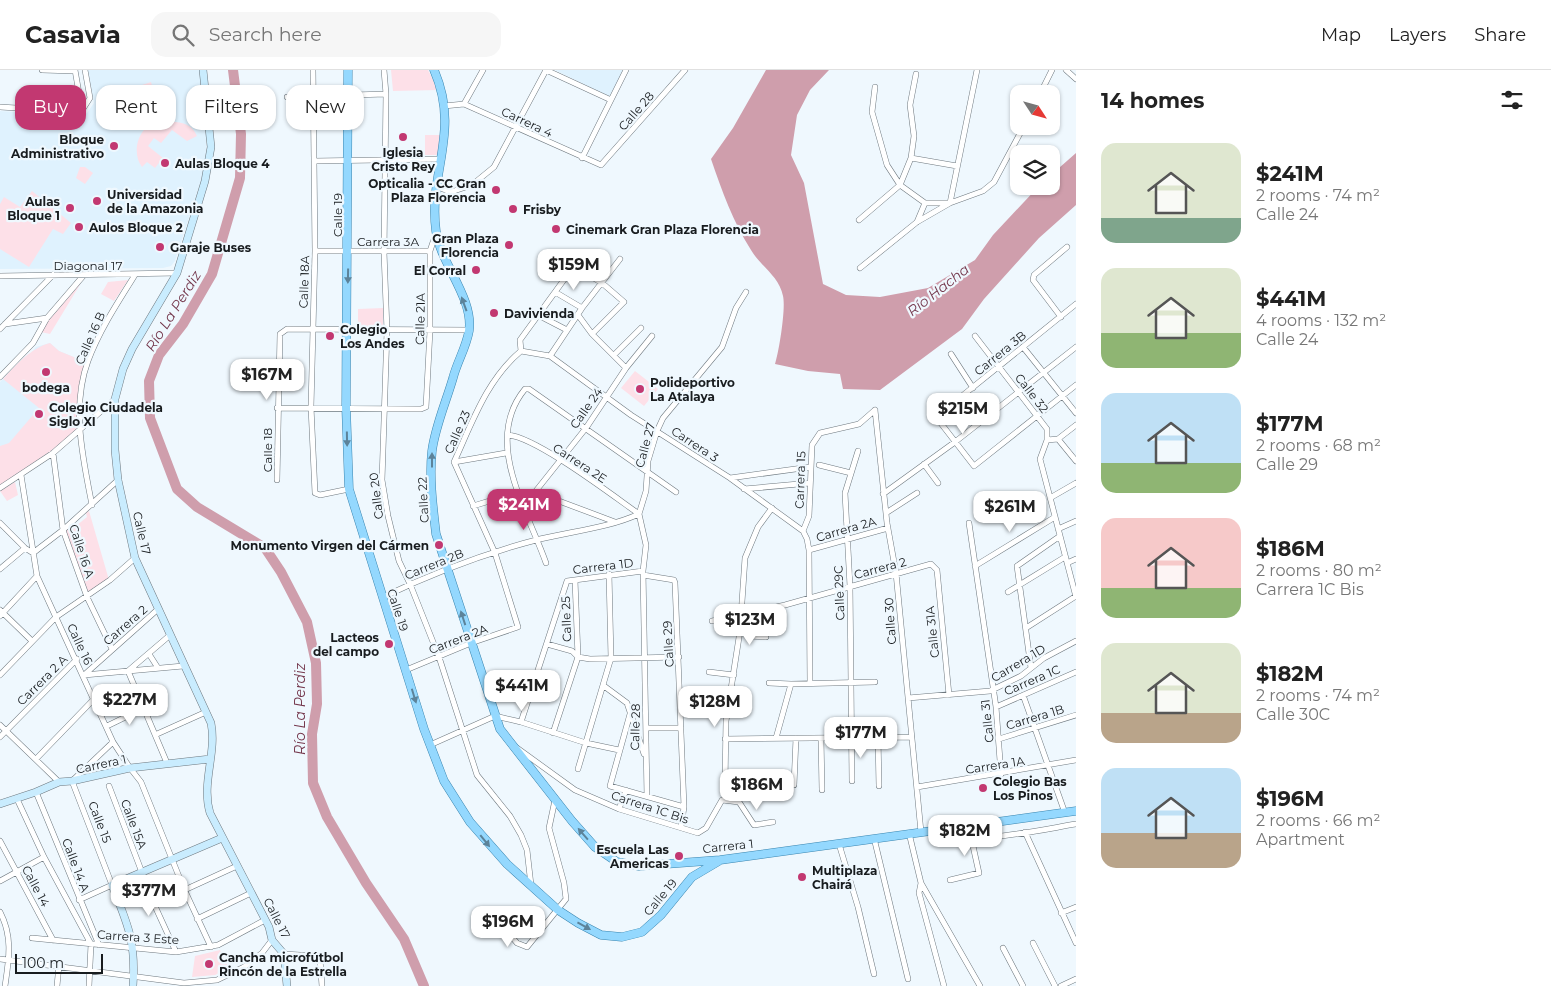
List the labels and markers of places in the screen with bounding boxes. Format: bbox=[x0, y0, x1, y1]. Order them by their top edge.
marker: Iglesia Cristo Rey bbox=[397, 131, 409, 143]
place label: Bloque Administrativo bbox=[10, 132, 104, 161]
marker: Bloque Administrativo bbox=[108, 140, 120, 152]
place label: Iglesia Cristo Rey bbox=[371, 145, 436, 174]
place label: Aulas Bloque 4 bbox=[174, 156, 270, 171]
marker: Aulas Bloque 4 bbox=[159, 157, 171, 169]
place label: Opticalia - CC Gran Plaza Florencia bbox=[368, 176, 486, 205]
marker: Opticalia - CC Gran Plaza Florencia bbox=[490, 184, 502, 196]
place label: Universidad de la Amazonia bbox=[107, 187, 203, 216]
place label: Aulas Bloque 1 bbox=[7, 194, 61, 223]
marker: Universidad de la Amazonia bbox=[91, 195, 103, 207]
marker: Aulas Bloque 1 bbox=[64, 202, 76, 214]
place label: Frisby bbox=[523, 202, 562, 217]
marker: Frisby bbox=[507, 203, 519, 215]
place label: Aulos Bloque 2 bbox=[88, 220, 183, 235]
marker: Aulos Bloque 2 bbox=[73, 221, 85, 233]
place label: Cinemark Gran Plaza Florencia bbox=[566, 222, 759, 237]
marker: Cinemark Gran Plaza Florencia bbox=[550, 223, 562, 235]
place label: Gran Plaza Florencia bbox=[432, 231, 499, 260]
marker: Gran Plaza Florencia bbox=[503, 239, 515, 251]
place label: Garaje Buses bbox=[170, 240, 252, 255]
marker: Garaje Buses bbox=[154, 241, 166, 253]
pin: $159M bbox=[539, 248, 609, 291]
place label: El Corral bbox=[414, 263, 466, 278]
marker: El Corral bbox=[470, 264, 482, 276]
place label: Davivienda bbox=[504, 306, 574, 321]
marker: Davivienda bbox=[488, 307, 500, 319]
place label: Colegio Los Andes bbox=[340, 322, 405, 351]
marker: Colegio Los Andes bbox=[324, 330, 336, 342]
pin: $167M bbox=[232, 358, 302, 401]
marker: bodega bbox=[40, 366, 52, 378]
place label: Polideportivo La Atalaya bbox=[650, 375, 735, 404]
place label: bodega bbox=[22, 380, 70, 395]
marker: Polideportivo La Atalaya bbox=[634, 383, 646, 395]
pin: $215M bbox=[928, 392, 998, 435]
place label: Colegio Ciudadela Siglo XI bbox=[49, 400, 163, 429]
marker: Colegio Ciudadela Siglo XI bbox=[33, 408, 45, 420]
pin: $241M bbox=[489, 488, 559, 531]
pin: $261M bbox=[975, 490, 1045, 533]
place label: Monumento Virgen del Cármen bbox=[231, 538, 429, 553]
marker: Monumento Virgen del Cármen bbox=[433, 539, 445, 551]
pin: $123M bbox=[715, 604, 785, 646]
place label: Lacteos del campo bbox=[313, 630, 380, 659]
marker: Lacteos del campo bbox=[383, 638, 395, 650]
pin: $441M bbox=[487, 670, 557, 712]
pin: $227M bbox=[95, 684, 165, 726]
pin: $128M bbox=[680, 686, 750, 728]
pin: $177M bbox=[826, 716, 896, 759]
pin: $186M bbox=[722, 768, 792, 811]
place label: Colegio Bas Los Pinos bbox=[993, 774, 1067, 803]
marker: Colegio Bas Los Pinos bbox=[977, 782, 989, 794]
pin: $182M bbox=[930, 814, 1000, 857]
place label: Escuela Las Americas bbox=[596, 842, 670, 871]
marker: Escuela Las Americas bbox=[673, 850, 685, 862]
place label: Multiplaza Chairá bbox=[812, 863, 877, 892]
marker: Multiplaza Chairá bbox=[796, 871, 808, 883]
pin: $377M bbox=[114, 874, 184, 917]
pin: $196M bbox=[473, 906, 543, 948]
place label: Cancha microfútbol Rincón de la Estrella bbox=[219, 950, 347, 979]
marker: Cancha microfútbol Rincón de la Estrella bbox=[203, 958, 215, 970]

